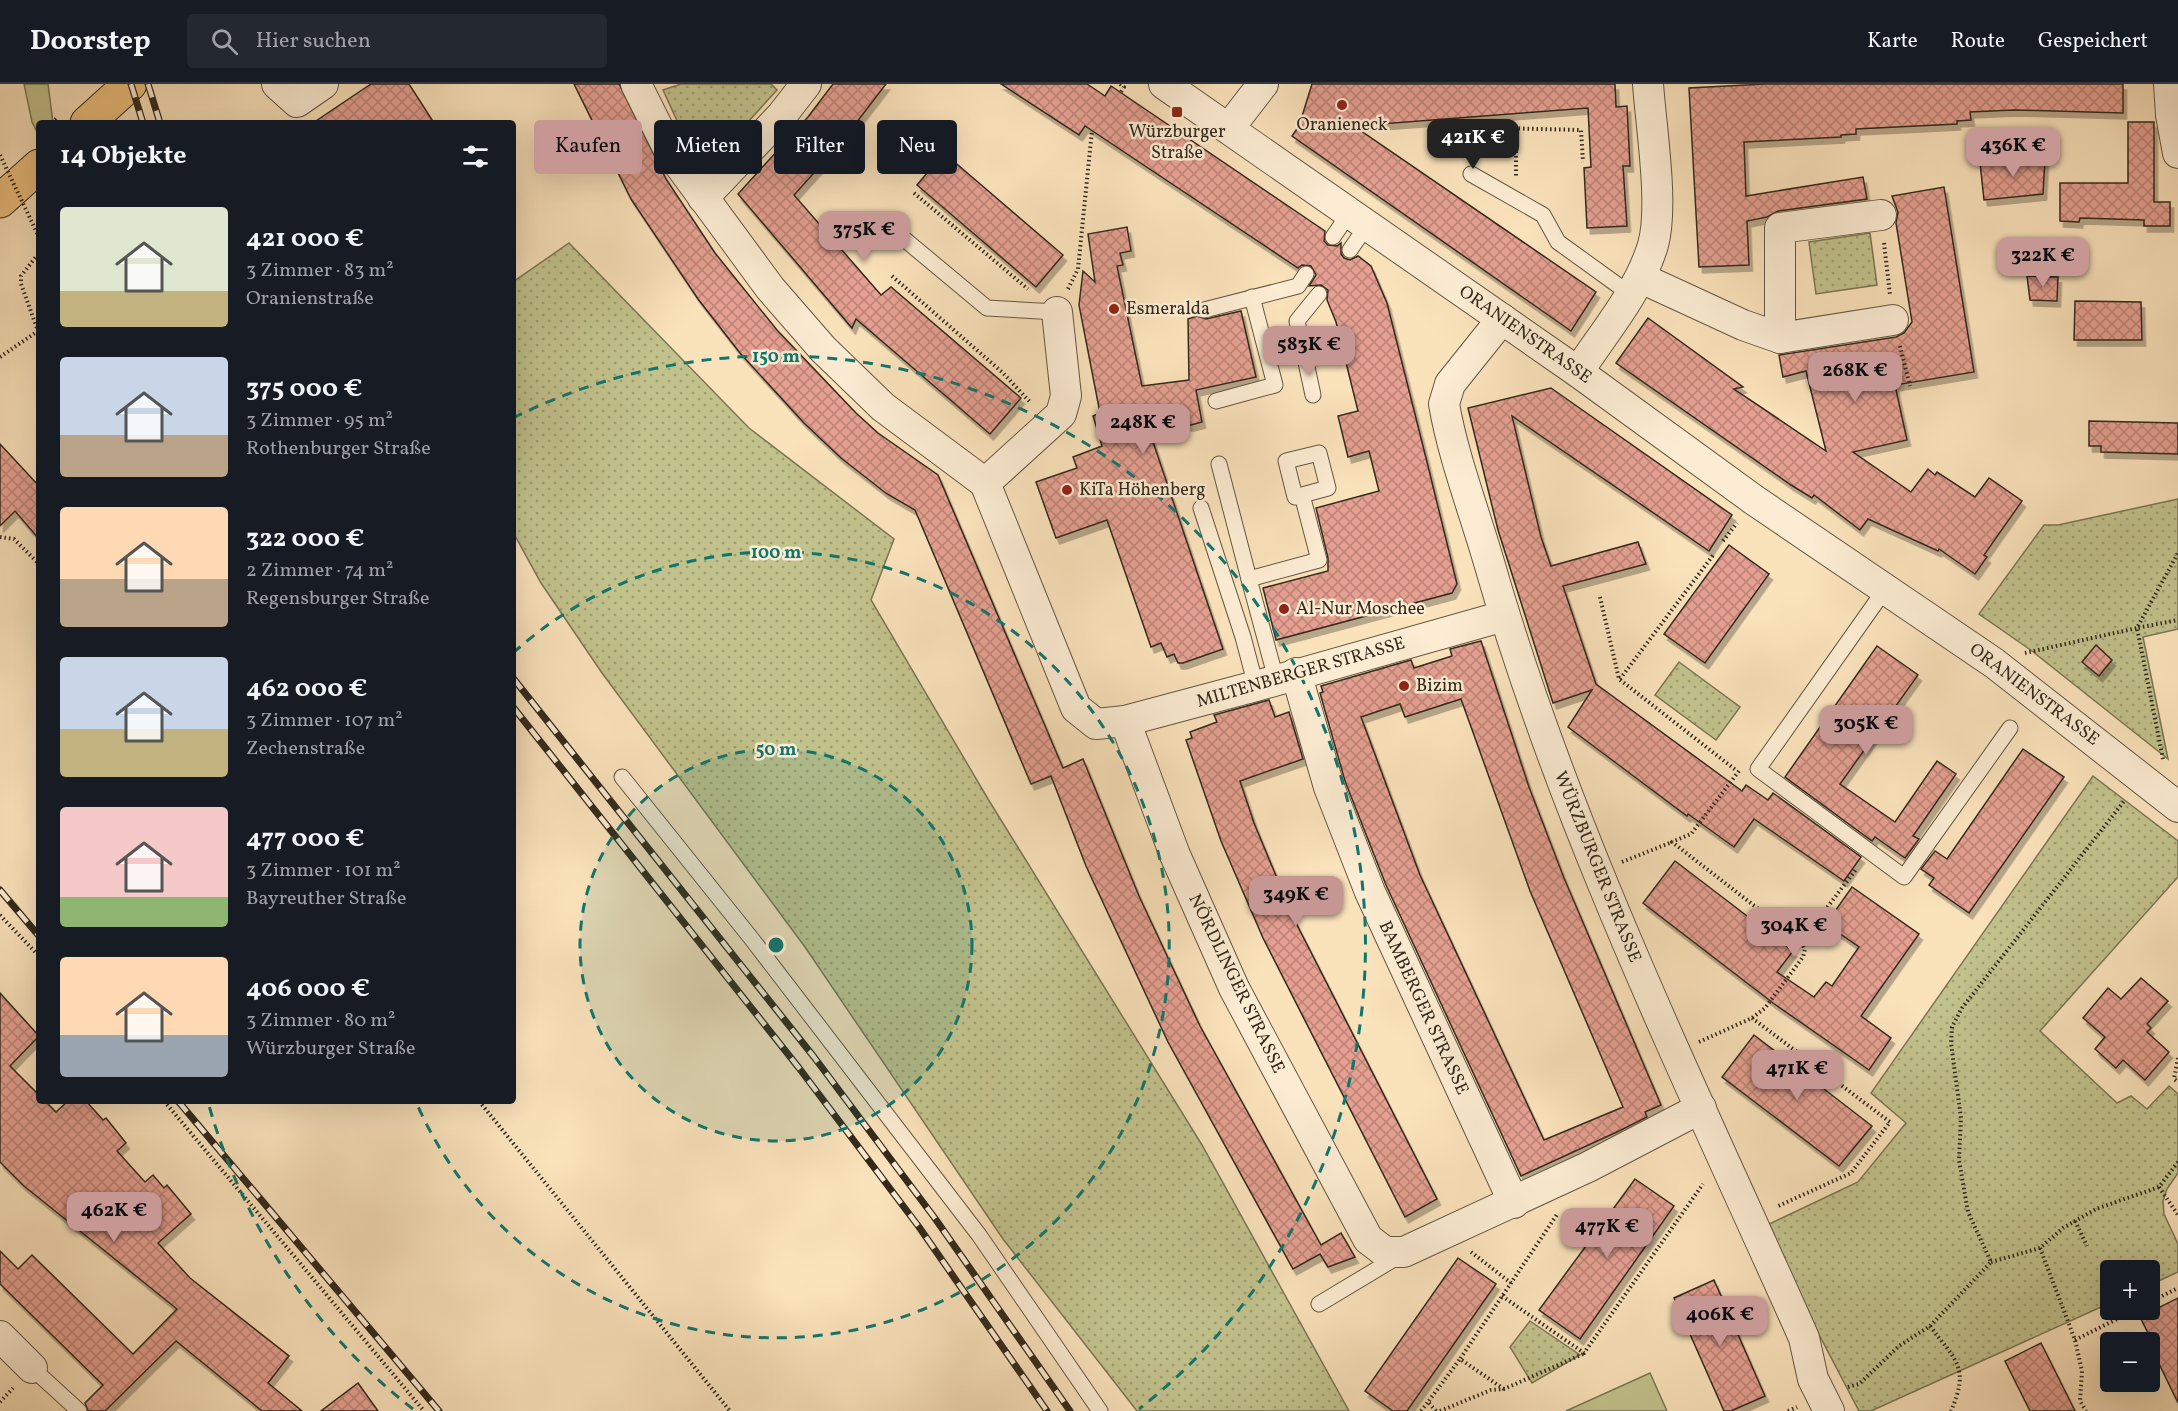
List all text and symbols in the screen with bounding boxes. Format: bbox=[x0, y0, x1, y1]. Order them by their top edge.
search box bbox=[187, 14, 607, 68]
text: Doorstep bbox=[30, 22, 151, 61]
icon: search bbox=[208, 25, 241, 58]
text: Hier suchen bbox=[256, 26, 371, 57]
text: Karte bbox=[1867, 27, 1918, 56]
text: Route bbox=[1951, 27, 2005, 56]
text: Gespeichert bbox=[2038, 27, 2148, 56]
marker: Oranieneck bbox=[1335, 98, 1349, 112]
marker: Würzburger Straße bbox=[1170, 105, 1184, 119]
place label: Oranieneck bbox=[1296, 113, 1388, 138]
pin: 421K € bbox=[1424, 119, 1522, 170]
chip: Kaufen bbox=[534, 120, 642, 174]
chip: Mieten bbox=[654, 120, 762, 174]
chip: Filter bbox=[774, 120, 865, 174]
chip: Neu bbox=[877, 120, 957, 174]
place label: Würzburger Straße bbox=[1129, 120, 1226, 166]
text: 421K € bbox=[1441, 124, 1505, 152]
pin: 436K € bbox=[1964, 127, 2062, 178]
text: 436K € bbox=[1980, 132, 2046, 160]
text: 14 Objekte bbox=[60, 138, 186, 174]
icon: filters bbox=[459, 140, 492, 173]
pin: 375K € bbox=[815, 211, 913, 262]
text: 375K € bbox=[833, 216, 895, 244]
text: 421 000 € bbox=[246, 221, 364, 257]
icon: home bbox=[108, 231, 180, 303]
pin: 322K € bbox=[1994, 237, 2092, 288]
text: 322K € bbox=[2011, 242, 2075, 270]
text: 3 Zimmer · 83 m² bbox=[246, 257, 394, 285]
street label: ORANIENSTRASSE bbox=[1454, 280, 1597, 390]
text: Oranienstraße bbox=[246, 285, 374, 313]
place label: Esmeralda bbox=[1126, 297, 1210, 322]
marker: Esmeralda bbox=[1107, 302, 1121, 316]
pin: 583K € bbox=[1260, 326, 1358, 377]
text: 583K € bbox=[1277, 331, 1341, 359]
text: 150 m bbox=[752, 345, 800, 370]
pin: 268K € bbox=[1806, 352, 1904, 403]
text: 268K € bbox=[1822, 357, 1888, 385]
text: 375 000 € bbox=[246, 371, 362, 407]
icon: home bbox=[108, 381, 180, 453]
pin: 248K € bbox=[1094, 404, 1192, 455]
text: 3 Zimmer · 95 m² bbox=[246, 407, 393, 435]
text: 248K € bbox=[1110, 409, 1176, 437]
text: Rothenburger Straße bbox=[246, 435, 431, 463]
place label: KiTa Höhenberg bbox=[1079, 478, 1205, 503]
marker: KiTa Höhenberg bbox=[1060, 483, 1074, 497]
text: 322 000 € bbox=[246, 521, 364, 557]
icon: home bbox=[108, 531, 180, 603]
text: 100 m bbox=[751, 541, 801, 566]
text: 2 Zimmer · 74 m² bbox=[246, 557, 393, 585]
text: Regensburger Straße bbox=[246, 585, 429, 613]
place label: Al-Nur Moschee bbox=[1296, 597, 1425, 622]
marker: Al-Nur Moschee bbox=[1277, 602, 1291, 616]
street label: MILTENBERGER STRASSE bbox=[1194, 631, 1408, 715]
street label: ORANIENSTRASSE bbox=[1964, 638, 2104, 752]
text: 462 000 € bbox=[246, 671, 368, 707]
place label: Bizim bbox=[1416, 674, 1463, 699]
marker: Bizim bbox=[1397, 679, 1411, 693]
icon: home bbox=[108, 681, 180, 753]
pin: 305K € bbox=[1817, 705, 1915, 756]
text: 3 Zimmer · 107 m² bbox=[246, 707, 403, 735]
text: 305K € bbox=[1834, 710, 1898, 738]
text: Zechenstraße bbox=[246, 735, 365, 763]
text: 50 m bbox=[756, 738, 796, 763]
street label: WÜRZBURGER STRASSE bbox=[1547, 768, 1647, 967]
text: 477 000 € bbox=[246, 821, 364, 857]
icon: home bbox=[108, 831, 180, 903]
text: 3 Zimmer · 101 m² bbox=[246, 857, 401, 885]
pin: 349K € bbox=[1247, 876, 1345, 927]
text: 349K € bbox=[1263, 881, 1329, 909]
text: Bayreuther Straße bbox=[246, 885, 406, 913]
street label: NÖRDLINGER STRASSE bbox=[1182, 890, 1290, 1078]
pin: 304K € bbox=[1745, 907, 1843, 958]
text: 304K € bbox=[1760, 912, 1828, 940]
street label: BAMBERGER STRASSE bbox=[1372, 917, 1474, 1099]
centre of rings bbox=[766, 935, 786, 955]
text: 406 000 € bbox=[246, 971, 370, 1007]
icon: home bbox=[108, 981, 180, 1053]
text: 3 Zimmer · 80 m² bbox=[246, 1007, 395, 1035]
text: Würzburger Straße bbox=[246, 1035, 415, 1063]
pin: 471K € bbox=[1748, 1050, 1846, 1101]
text: 471K € bbox=[1766, 1055, 1828, 1083]
pin: 462K € bbox=[65, 1192, 163, 1243]
text: 462K € bbox=[81, 1197, 147, 1225]
pin: 477K € bbox=[1558, 1208, 1656, 1259]
text: 477K € bbox=[1575, 1213, 1639, 1241]
map controls bbox=[2100, 1260, 2160, 1392]
button: + bbox=[2100, 1260, 2160, 1320]
pin: 406K € bbox=[1671, 1296, 1769, 1347]
text: 406K € bbox=[1686, 1301, 1754, 1329]
button: − bbox=[2100, 1332, 2160, 1392]

